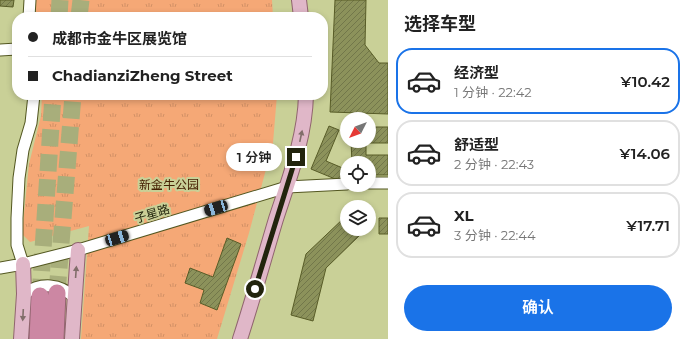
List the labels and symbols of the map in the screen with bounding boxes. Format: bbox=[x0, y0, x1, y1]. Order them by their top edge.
north arrow bbox=[340, 112, 376, 148]
one-way arrow bbox=[298, 130, 304, 142]
callout: 1 分钟 bbox=[226, 143, 282, 171]
route end bbox=[287, 148, 305, 166]
park label: 新金牛公园 bbox=[139, 177, 199, 192]
car bbox=[203, 199, 229, 217]
street label: 子星路 bbox=[132, 201, 171, 226]
car bbox=[104, 229, 130, 247]
one-way arrow bbox=[73, 266, 80, 278]
route start bbox=[246, 280, 264, 298]
one-way arrow bbox=[19, 309, 26, 321]

